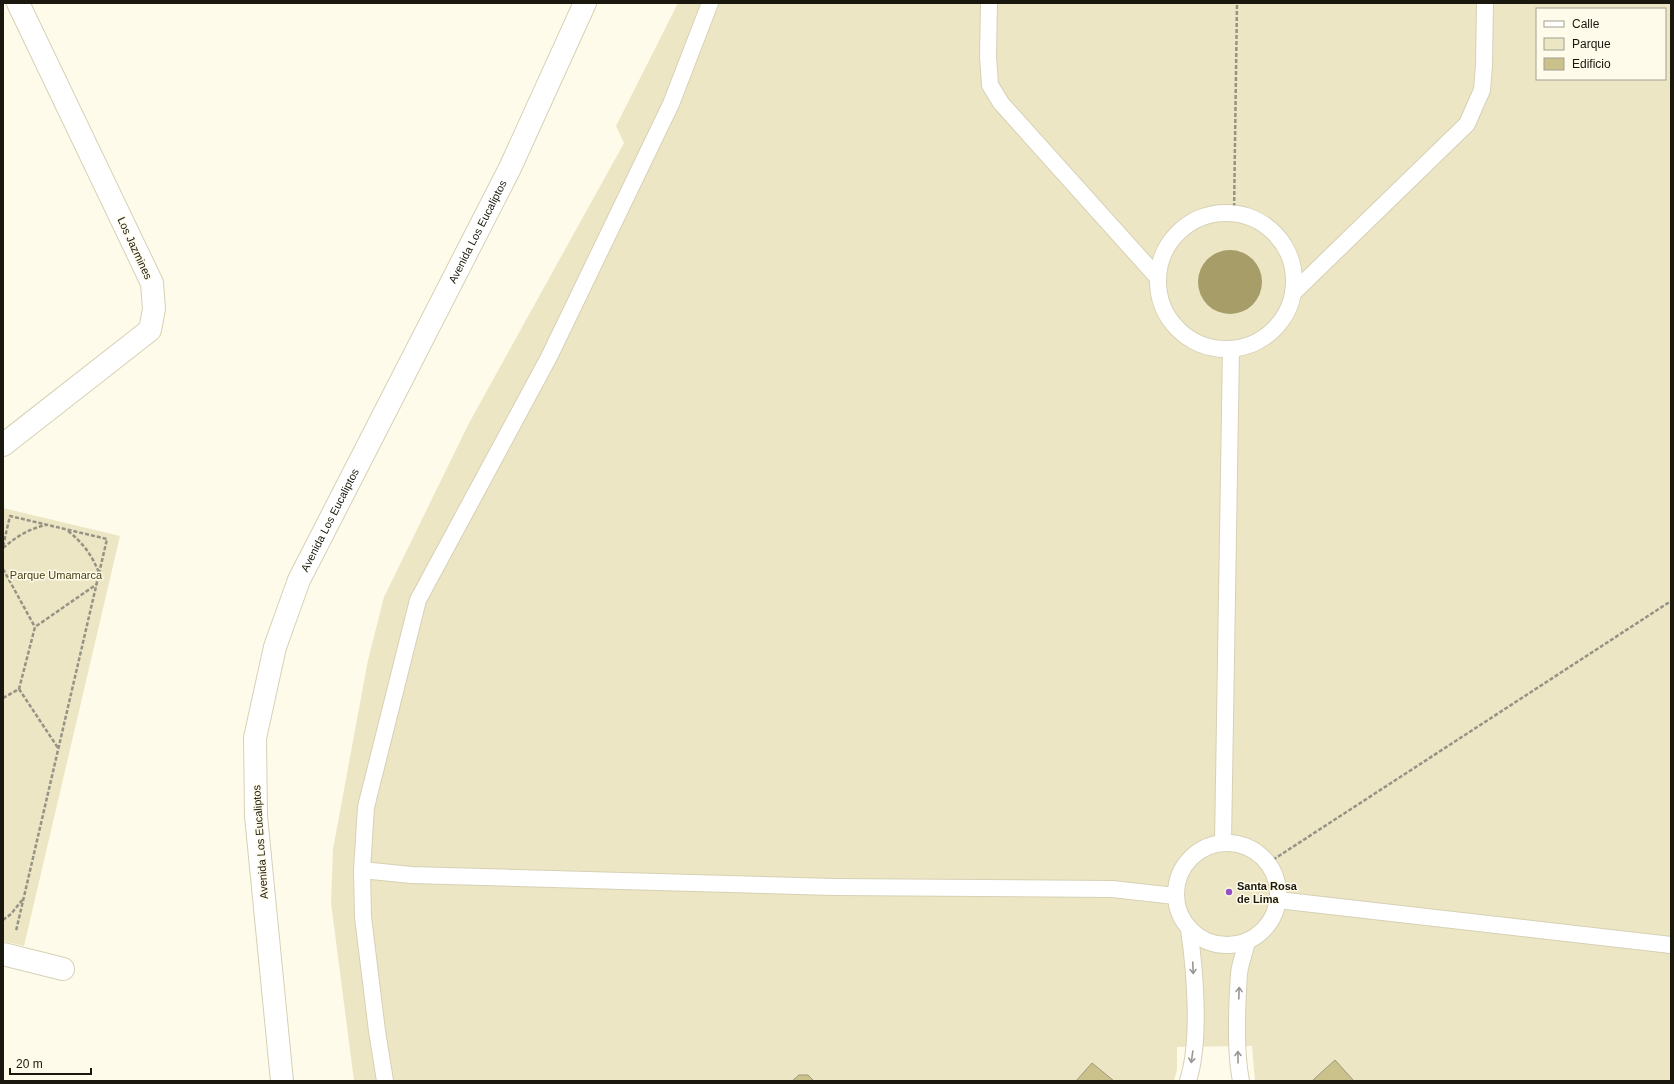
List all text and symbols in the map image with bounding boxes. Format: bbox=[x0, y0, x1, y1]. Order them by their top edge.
legend bbox=[1536, 8, 1666, 80]
text: Calle bbox=[1572, 17, 1600, 31]
text: Parque bbox=[1572, 37, 1611, 51]
text: Edificio bbox=[1572, 57, 1611, 71]
street label: Avenida Los Eucaliptos bbox=[446, 178, 509, 285]
street label: Los Jazmines bbox=[115, 215, 155, 281]
street label: Avenida Los Eucaliptos bbox=[298, 466, 361, 574]
park label: Parque Umamarca bbox=[10, 569, 103, 581]
street label: Avenida Los Eucaliptos bbox=[250, 784, 270, 899]
place label: Santa Rosa de Lima bbox=[1237, 880, 1298, 905]
marker: Santa Rosa de Lima bbox=[1224, 887, 1234, 897]
one-way arrow bbox=[1189, 961, 1197, 974]
one-way arrow bbox=[1235, 987, 1243, 1000]
scale bar bbox=[10, 1050, 91, 1076]
one-way arrow bbox=[1188, 1050, 1196, 1063]
one-way arrow bbox=[1234, 1051, 1242, 1064]
text: 20 m bbox=[16, 1057, 43, 1071]

